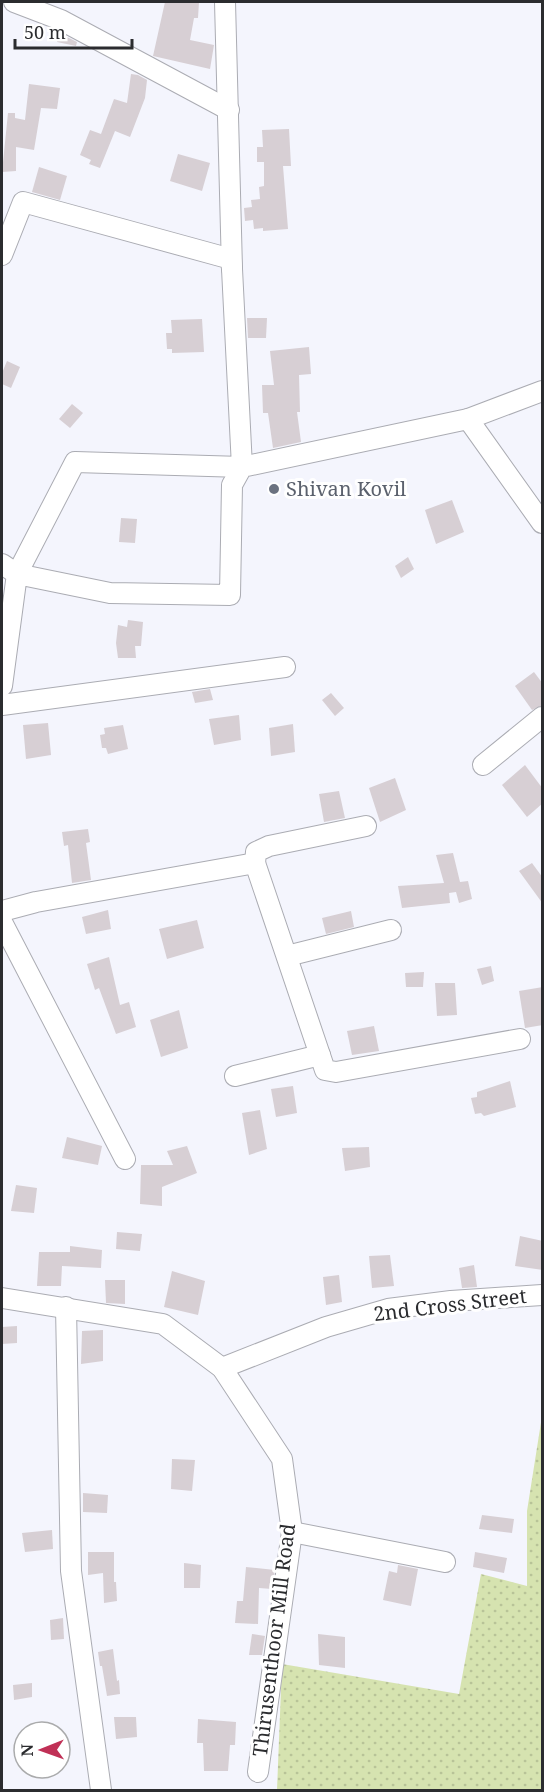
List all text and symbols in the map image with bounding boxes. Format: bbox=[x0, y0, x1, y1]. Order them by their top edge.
scale bar bbox=[15, 12, 132, 50]
text: 50 m bbox=[24, 20, 66, 44]
place label: Shivan Kovil bbox=[286, 475, 406, 502]
marker: Shivan Kovil bbox=[267, 482, 281, 496]
street label: 2nd Cross Street bbox=[372, 1282, 528, 1327]
street label: Thirusenthoor Mill Road bbox=[246, 1522, 301, 1758]
north arrow bbox=[12, 1720, 72, 1780]
text: N bbox=[16, 1743, 38, 1757]

